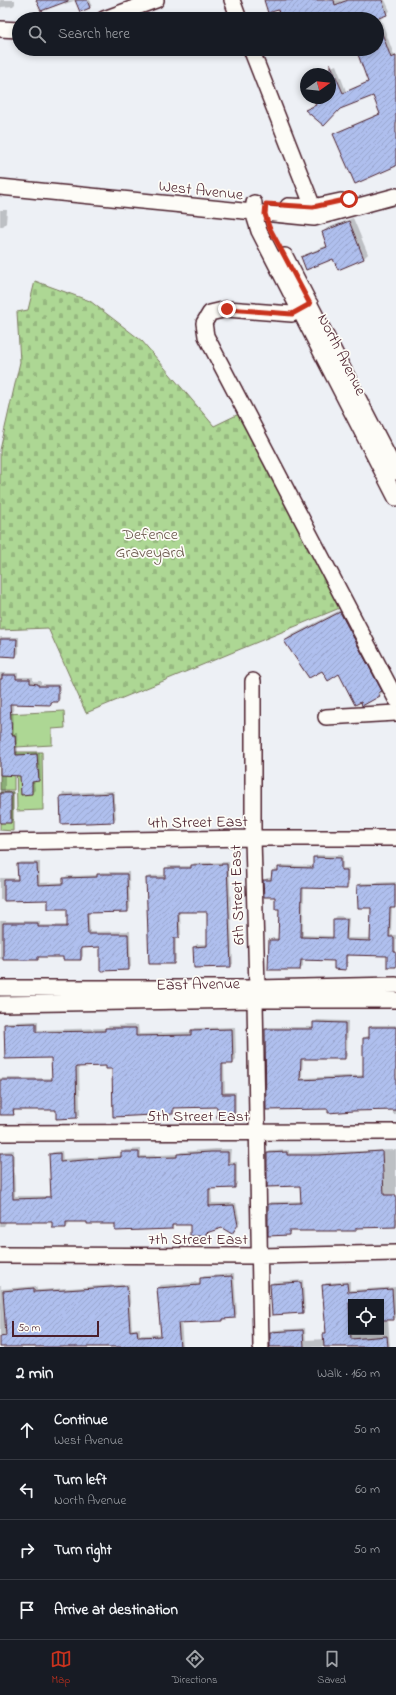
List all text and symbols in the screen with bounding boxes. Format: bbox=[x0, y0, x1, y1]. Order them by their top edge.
search box bbox=[12, 12, 384, 56]
icon: search bbox=[26, 23, 48, 45]
text: Search here bbox=[58, 23, 130, 45]
north arrow bbox=[300, 68, 336, 104]
street label: West Avenue bbox=[157, 175, 245, 207]
route start bbox=[340, 190, 358, 208]
route end bbox=[218, 300, 236, 318]
street label: North Avenue bbox=[310, 310, 372, 401]
park label: Defence Graveyard bbox=[116, 523, 184, 565]
street label: 4th Street East bbox=[148, 810, 249, 836]
street label: 6th Street East bbox=[224, 844, 252, 945]
street label: East Avenue bbox=[156, 972, 241, 998]
street label: 5th Street East bbox=[147, 1105, 250, 1129]
street label: 7th Street East bbox=[148, 1228, 248, 1252]
map controls bbox=[348, 1299, 384, 1335]
button: locate bbox=[348, 1299, 384, 1335]
scale bar bbox=[12, 1319, 99, 1338]
text: 50 m bbox=[18, 1320, 40, 1336]
text: 2 min bbox=[16, 1361, 53, 1386]
text: Walk · 160 m bbox=[317, 1364, 380, 1383]
text: Continue bbox=[54, 1409, 108, 1431]
icon: ahead bbox=[16, 1419, 38, 1441]
text: 50 m bbox=[354, 1420, 380, 1439]
text: West Avenue bbox=[54, 1431, 123, 1450]
text: Turn left bbox=[54, 1469, 107, 1491]
icon: left bbox=[16, 1479, 38, 1501]
text: 60 m bbox=[355, 1480, 380, 1499]
text: North Avenue bbox=[54, 1491, 126, 1510]
icon: right bbox=[16, 1539, 38, 1561]
text: Turn right bbox=[54, 1539, 112, 1561]
text: 50 m bbox=[354, 1540, 380, 1559]
icon: arrive bbox=[16, 1599, 38, 1621]
text: Arrive at destination bbox=[54, 1599, 178, 1621]
tab: Map bbox=[50, 1648, 72, 1688]
tab: Directions bbox=[172, 1648, 217, 1688]
tab: Saved bbox=[317, 1648, 346, 1688]

